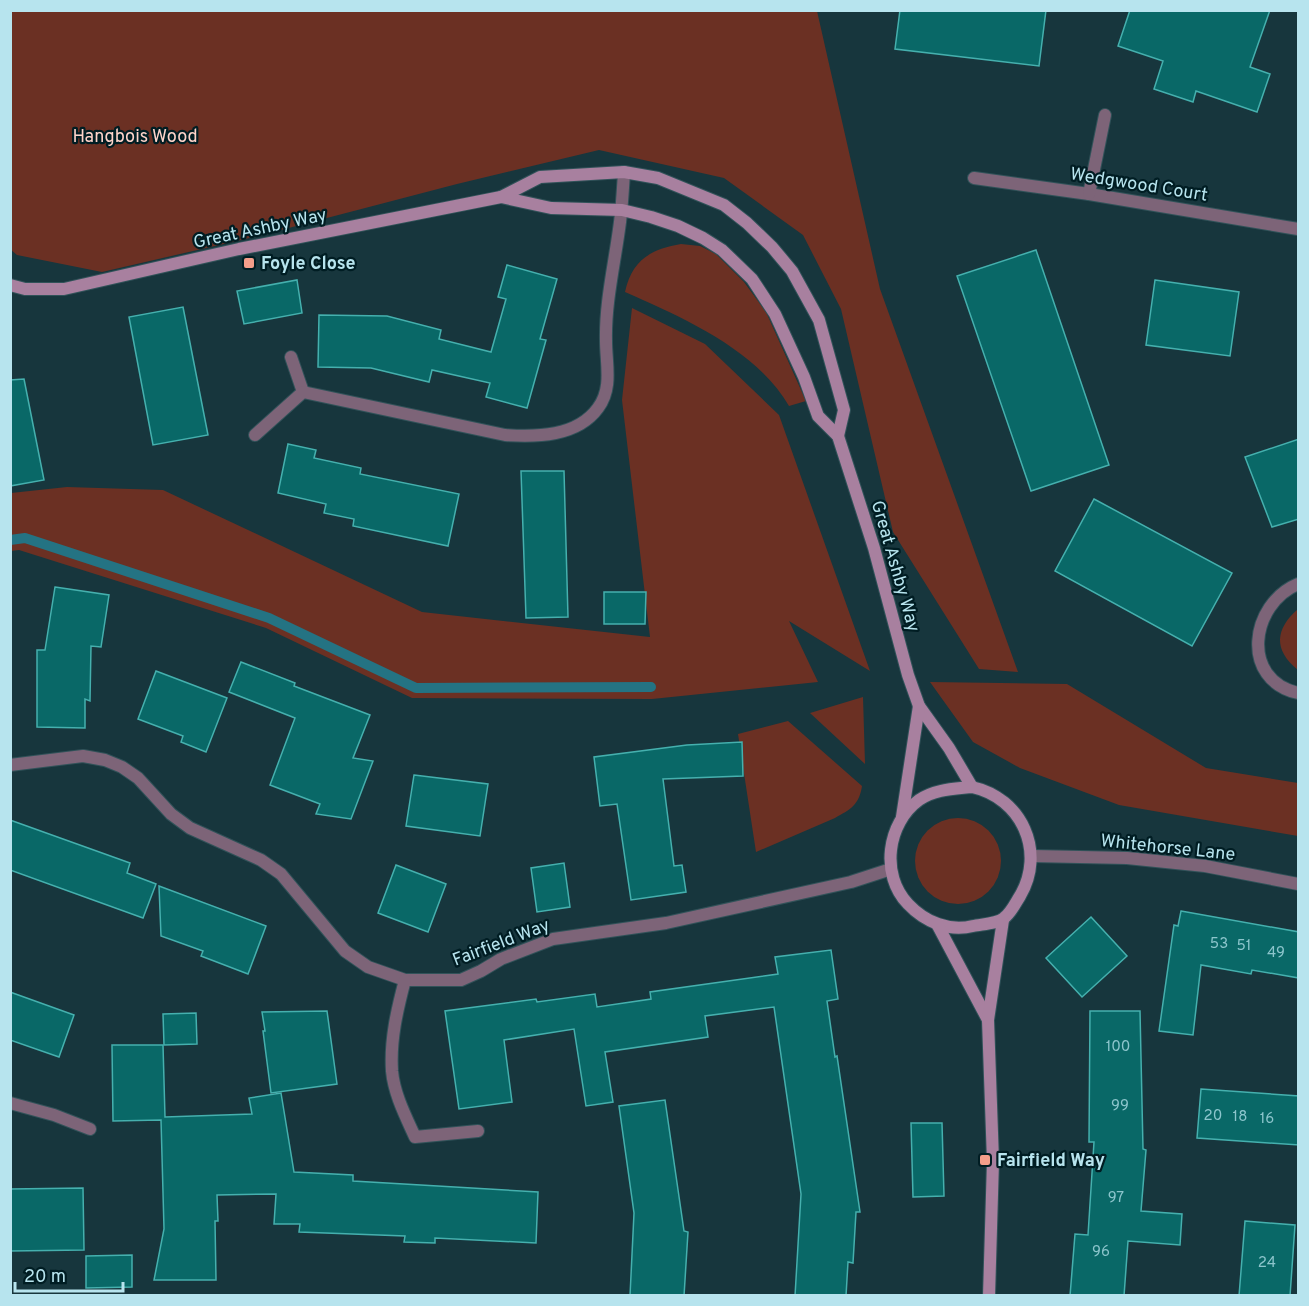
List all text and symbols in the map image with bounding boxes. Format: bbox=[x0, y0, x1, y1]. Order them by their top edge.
park label: Hangbois Wood bbox=[72, 126, 198, 149]
street label: Wedgwood Court bbox=[1068, 163, 1209, 208]
street label: Great Ashby Way bbox=[192, 204, 329, 255]
place label: Foyle Close bbox=[261, 253, 355, 276]
marker: Foyle Close bbox=[242, 256, 256, 270]
street label: Great Ashby Way bbox=[865, 498, 924, 635]
street label: Whitehorse Lane bbox=[1099, 830, 1236, 867]
street label: Fairfield Way bbox=[450, 914, 553, 972]
house number: 53 bbox=[1210, 935, 1228, 954]
house number: 51 bbox=[1237, 937, 1251, 956]
house number: 49 bbox=[1267, 944, 1285, 963]
house number: 100 bbox=[1106, 1038, 1130, 1057]
house number: 99 bbox=[1111, 1097, 1129, 1116]
house number: 20 bbox=[1204, 1107, 1222, 1126]
house number: 18 bbox=[1233, 1108, 1247, 1127]
house number: 16 bbox=[1260, 1110, 1274, 1129]
place label: Fairfield Way bbox=[997, 1150, 1105, 1173]
marker: Fairfield Way bbox=[978, 1153, 992, 1167]
house number: 97 bbox=[1108, 1189, 1124, 1208]
house number: 96 bbox=[1092, 1243, 1110, 1262]
house number: 24 bbox=[1258, 1254, 1276, 1273]
scale bar bbox=[15, 1255, 123, 1293]
text: 20 m bbox=[24, 1266, 66, 1289]

